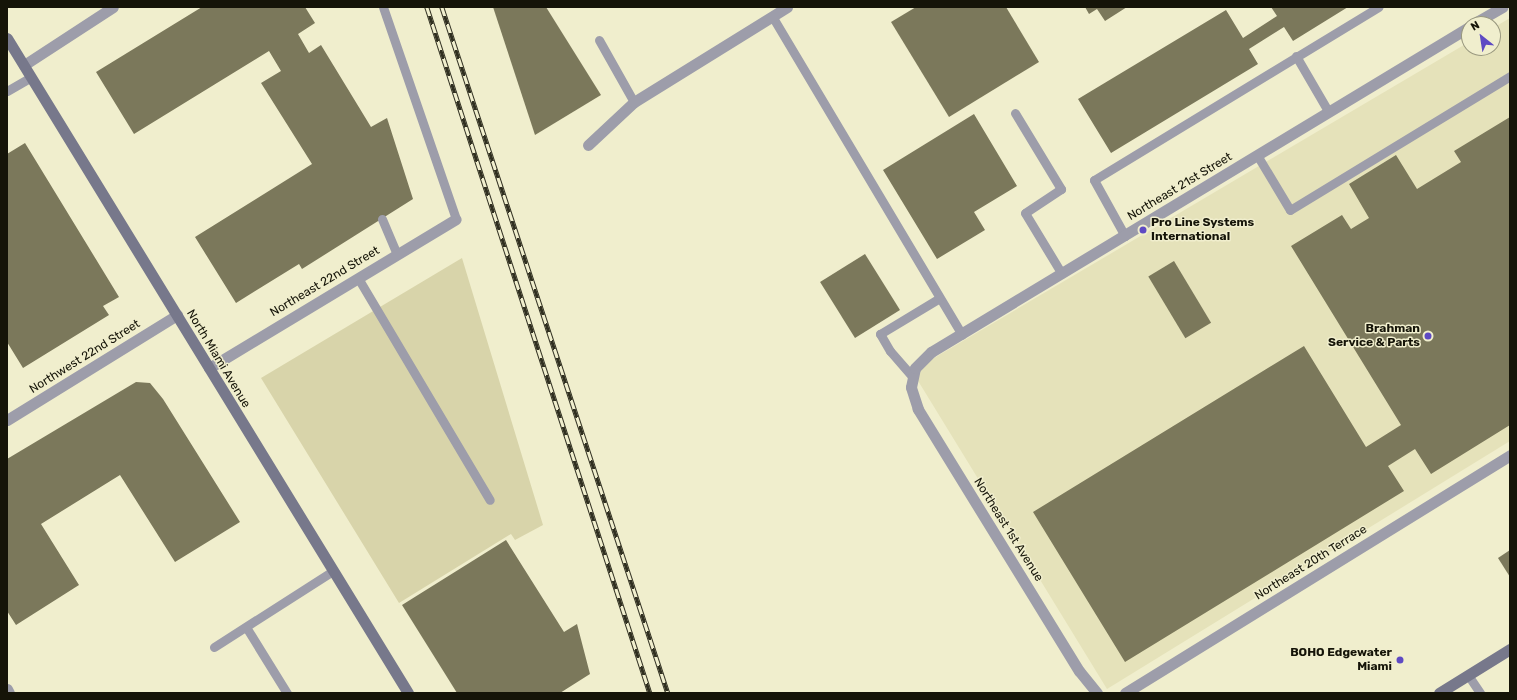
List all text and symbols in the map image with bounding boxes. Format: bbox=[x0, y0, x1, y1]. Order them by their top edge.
north arrow bbox=[1461, 16, 1501, 56]
text: N bbox=[1469, 18, 1482, 34]
street label: Northeast 21st Street bbox=[1125, 150, 1235, 224]
place label: Pro Line Systems International bbox=[1151, 216, 1254, 244]
marker: Pro Line Systems International bbox=[1138, 225, 1148, 235]
street label: Northeast 22nd Street bbox=[268, 244, 382, 320]
street label: North Miami Avenue bbox=[183, 307, 253, 411]
street label: Northwest 22nd Street bbox=[27, 317, 143, 397]
place label: Brahman Service & Parts bbox=[1328, 322, 1420, 350]
marker: Brahman Service & Parts bbox=[1423, 331, 1433, 341]
street label: Northeast 1st Avenue bbox=[970, 475, 1046, 585]
street label: Northeast 20th Terrace bbox=[1252, 522, 1370, 604]
place label: BOHO Edgewater Miami bbox=[1290, 646, 1392, 674]
marker: BOHO Edgewater Miami bbox=[1395, 655, 1405, 665]

